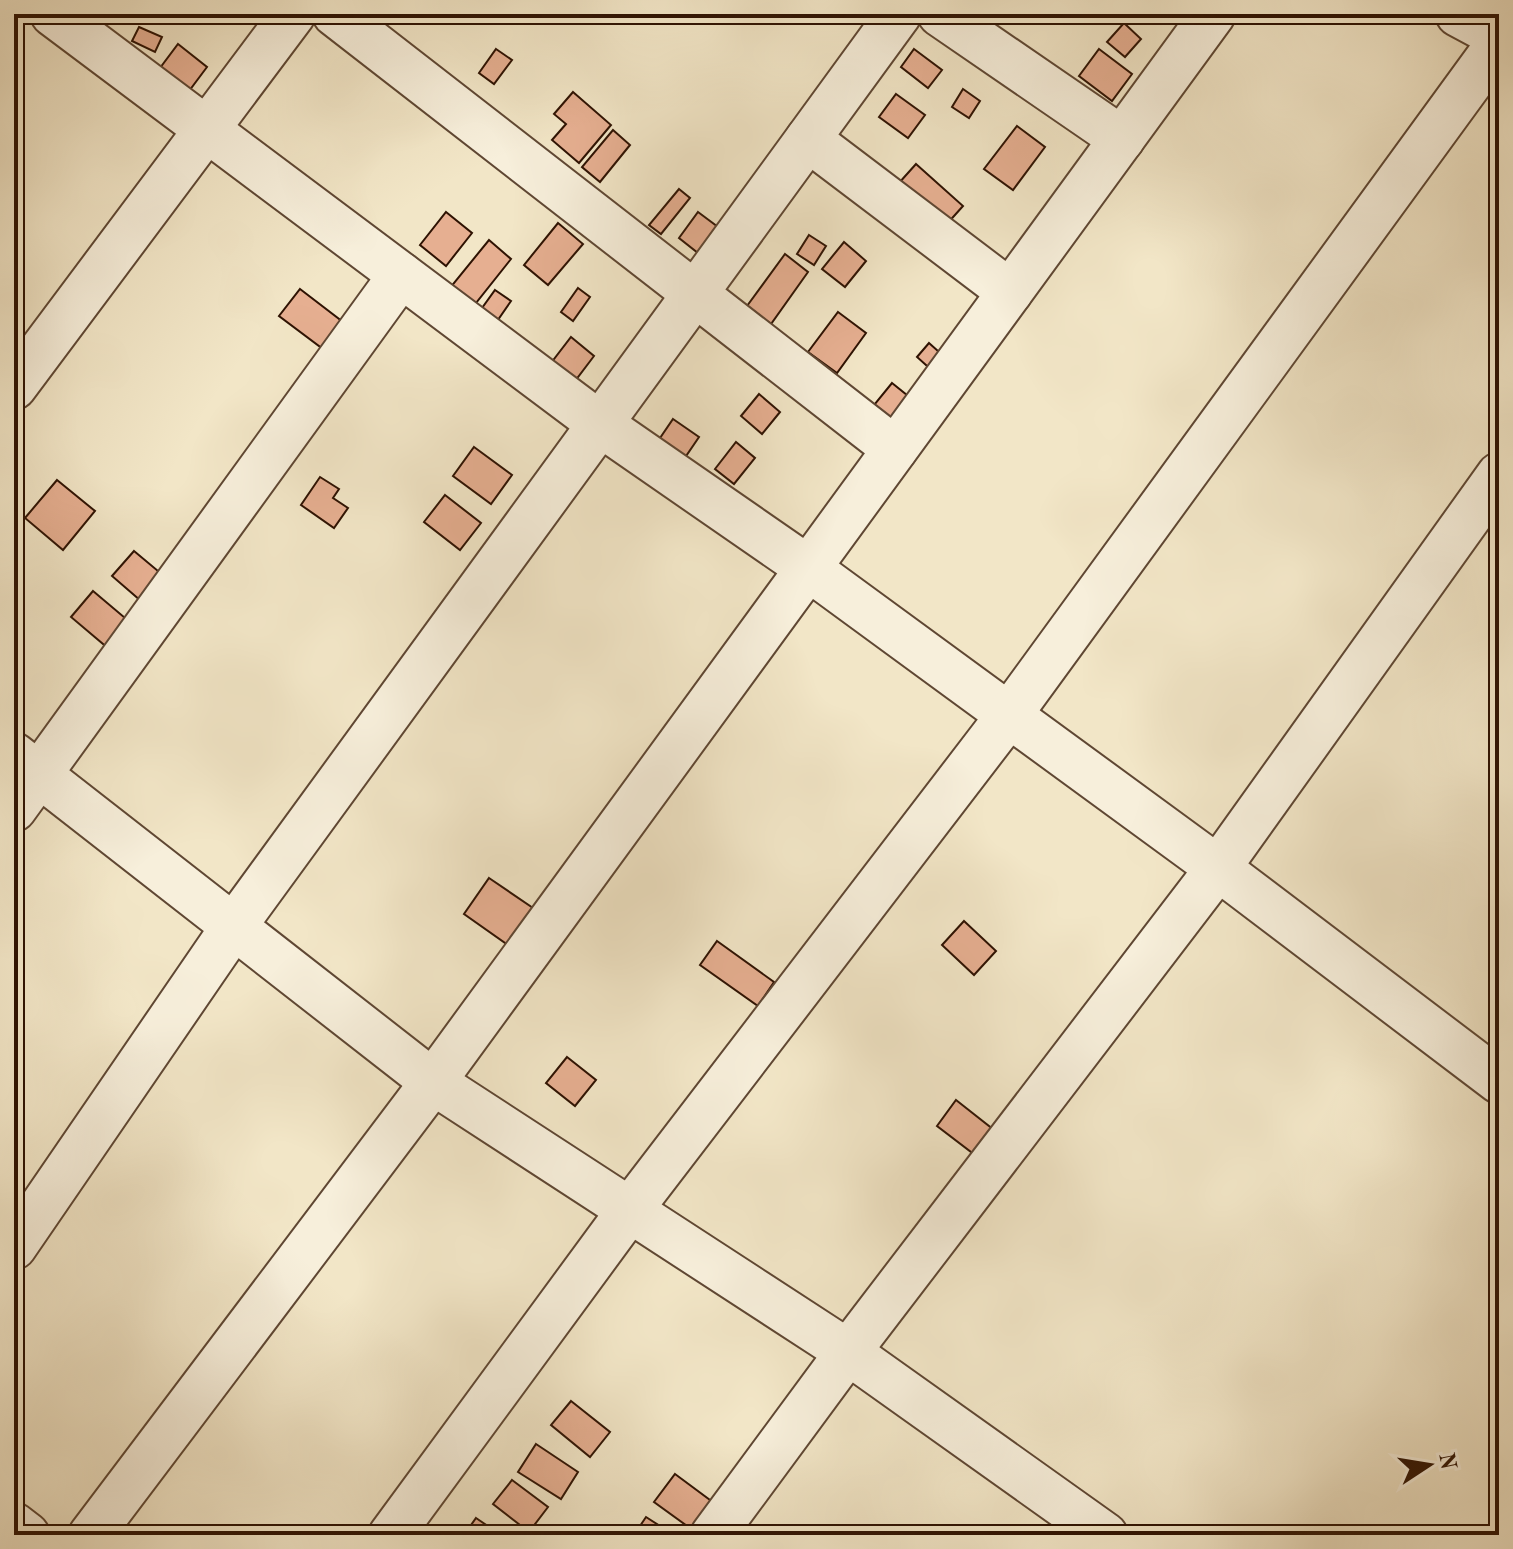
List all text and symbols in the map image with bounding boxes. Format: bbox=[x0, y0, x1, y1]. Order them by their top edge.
north arrow bbox=[1389, 1425, 1469, 1505]
text: N bbox=[1434, 1451, 1459, 1472]

